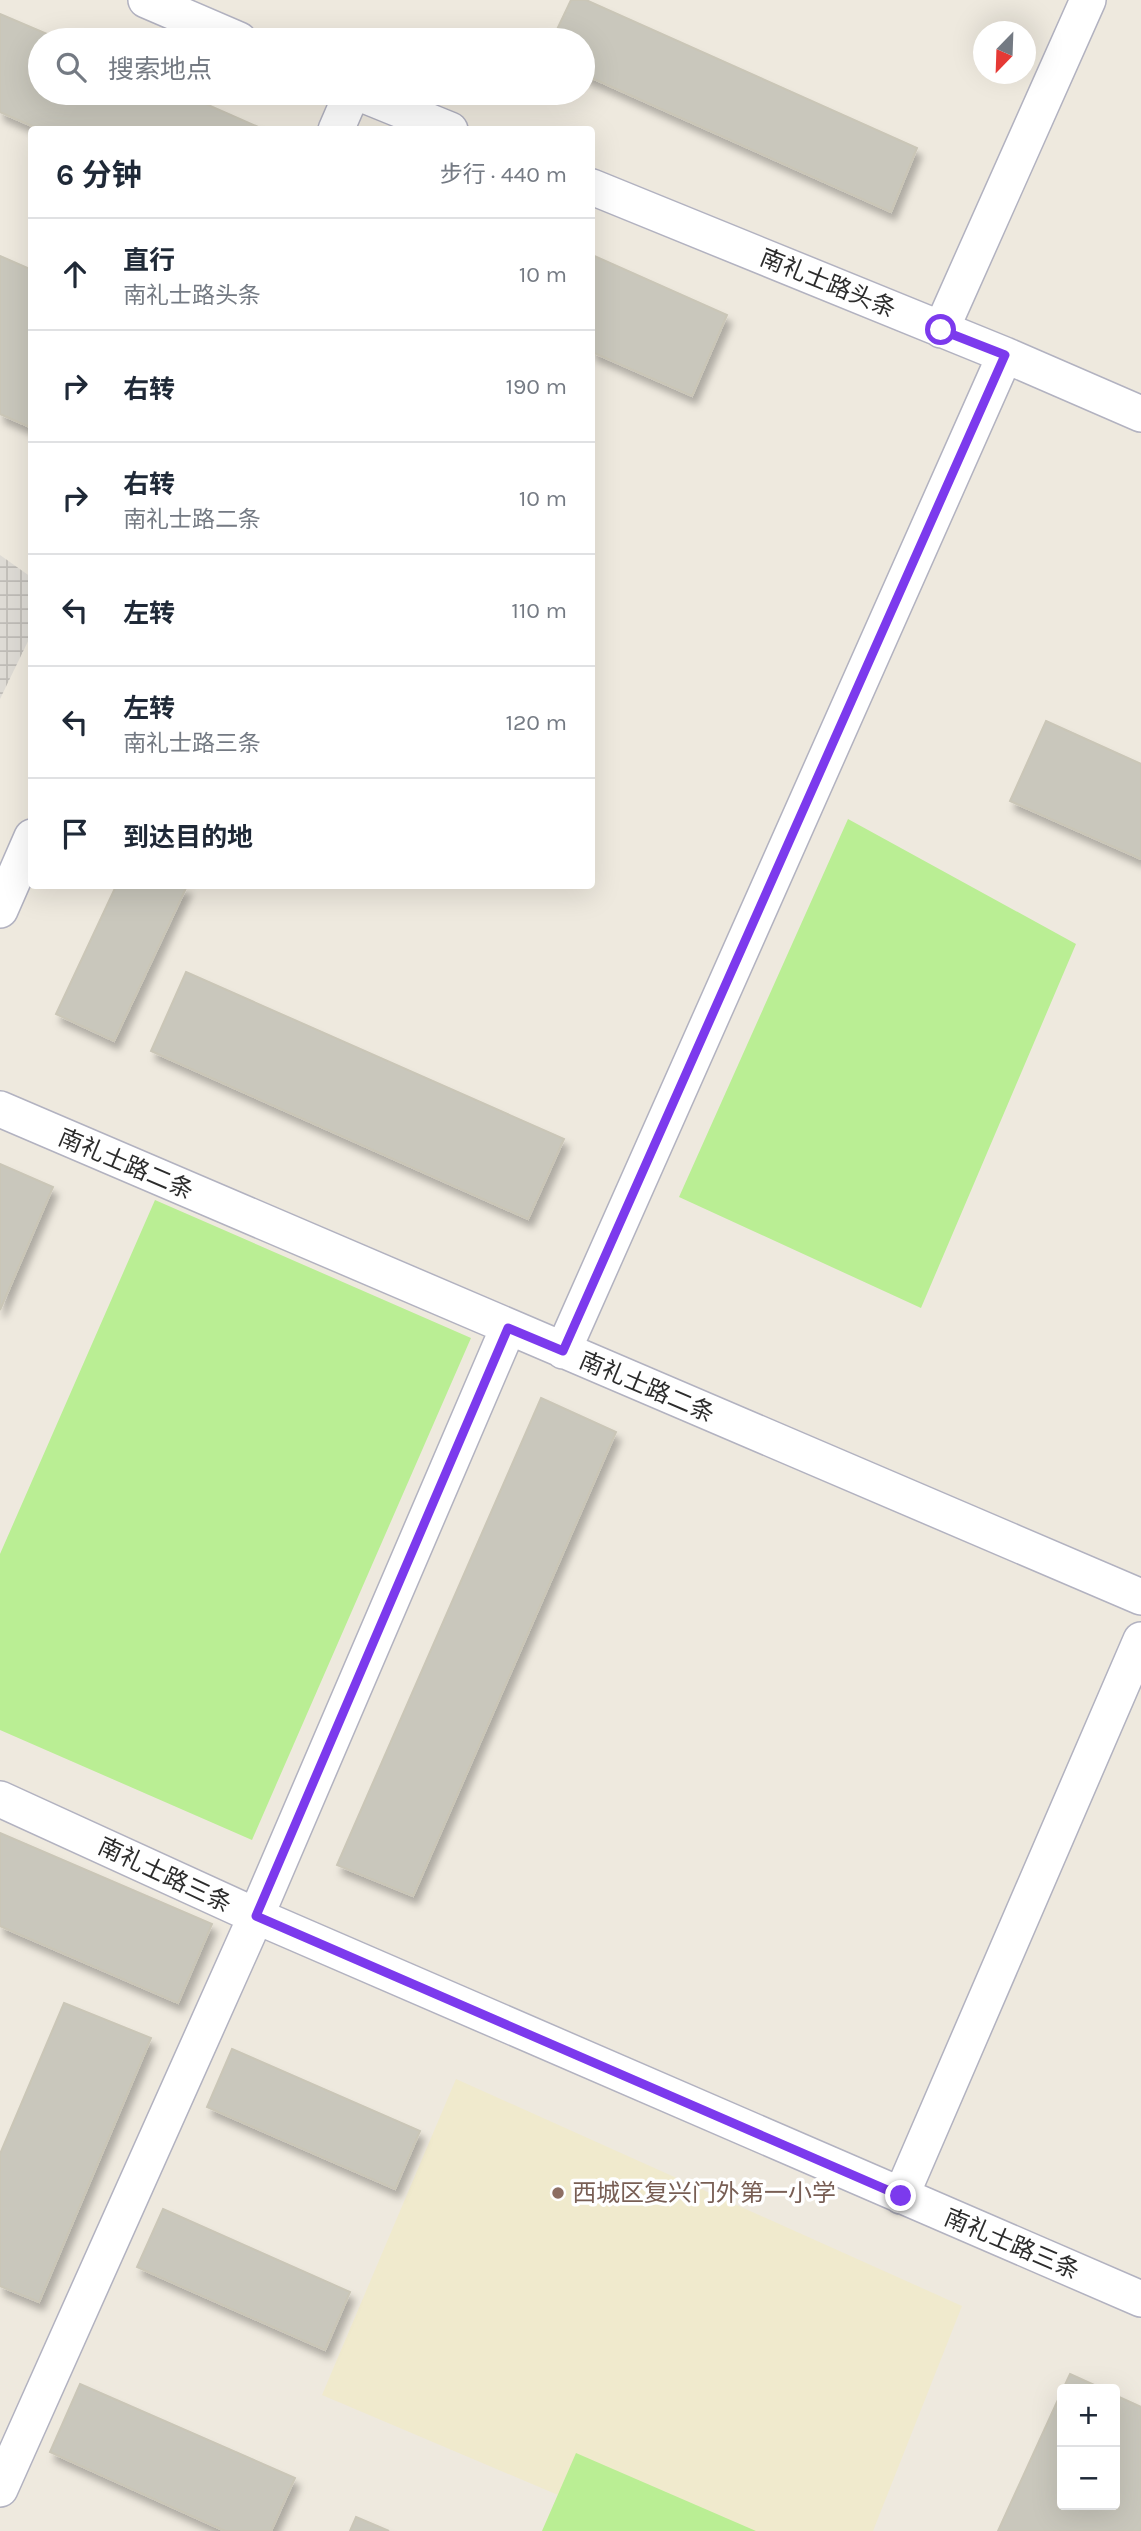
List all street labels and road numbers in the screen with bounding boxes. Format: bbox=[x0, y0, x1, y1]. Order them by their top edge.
street label: 南礼士路头条 bbox=[756, 243, 900, 323]
street label: 南礼士路二条 bbox=[54, 1123, 198, 1205]
street label: 南礼士路二条 bbox=[575, 1346, 719, 1428]
street label: 南礼士路三条 bbox=[94, 1832, 236, 1918]
street label: 南礼士路三条 bbox=[940, 2203, 1084, 2285]

